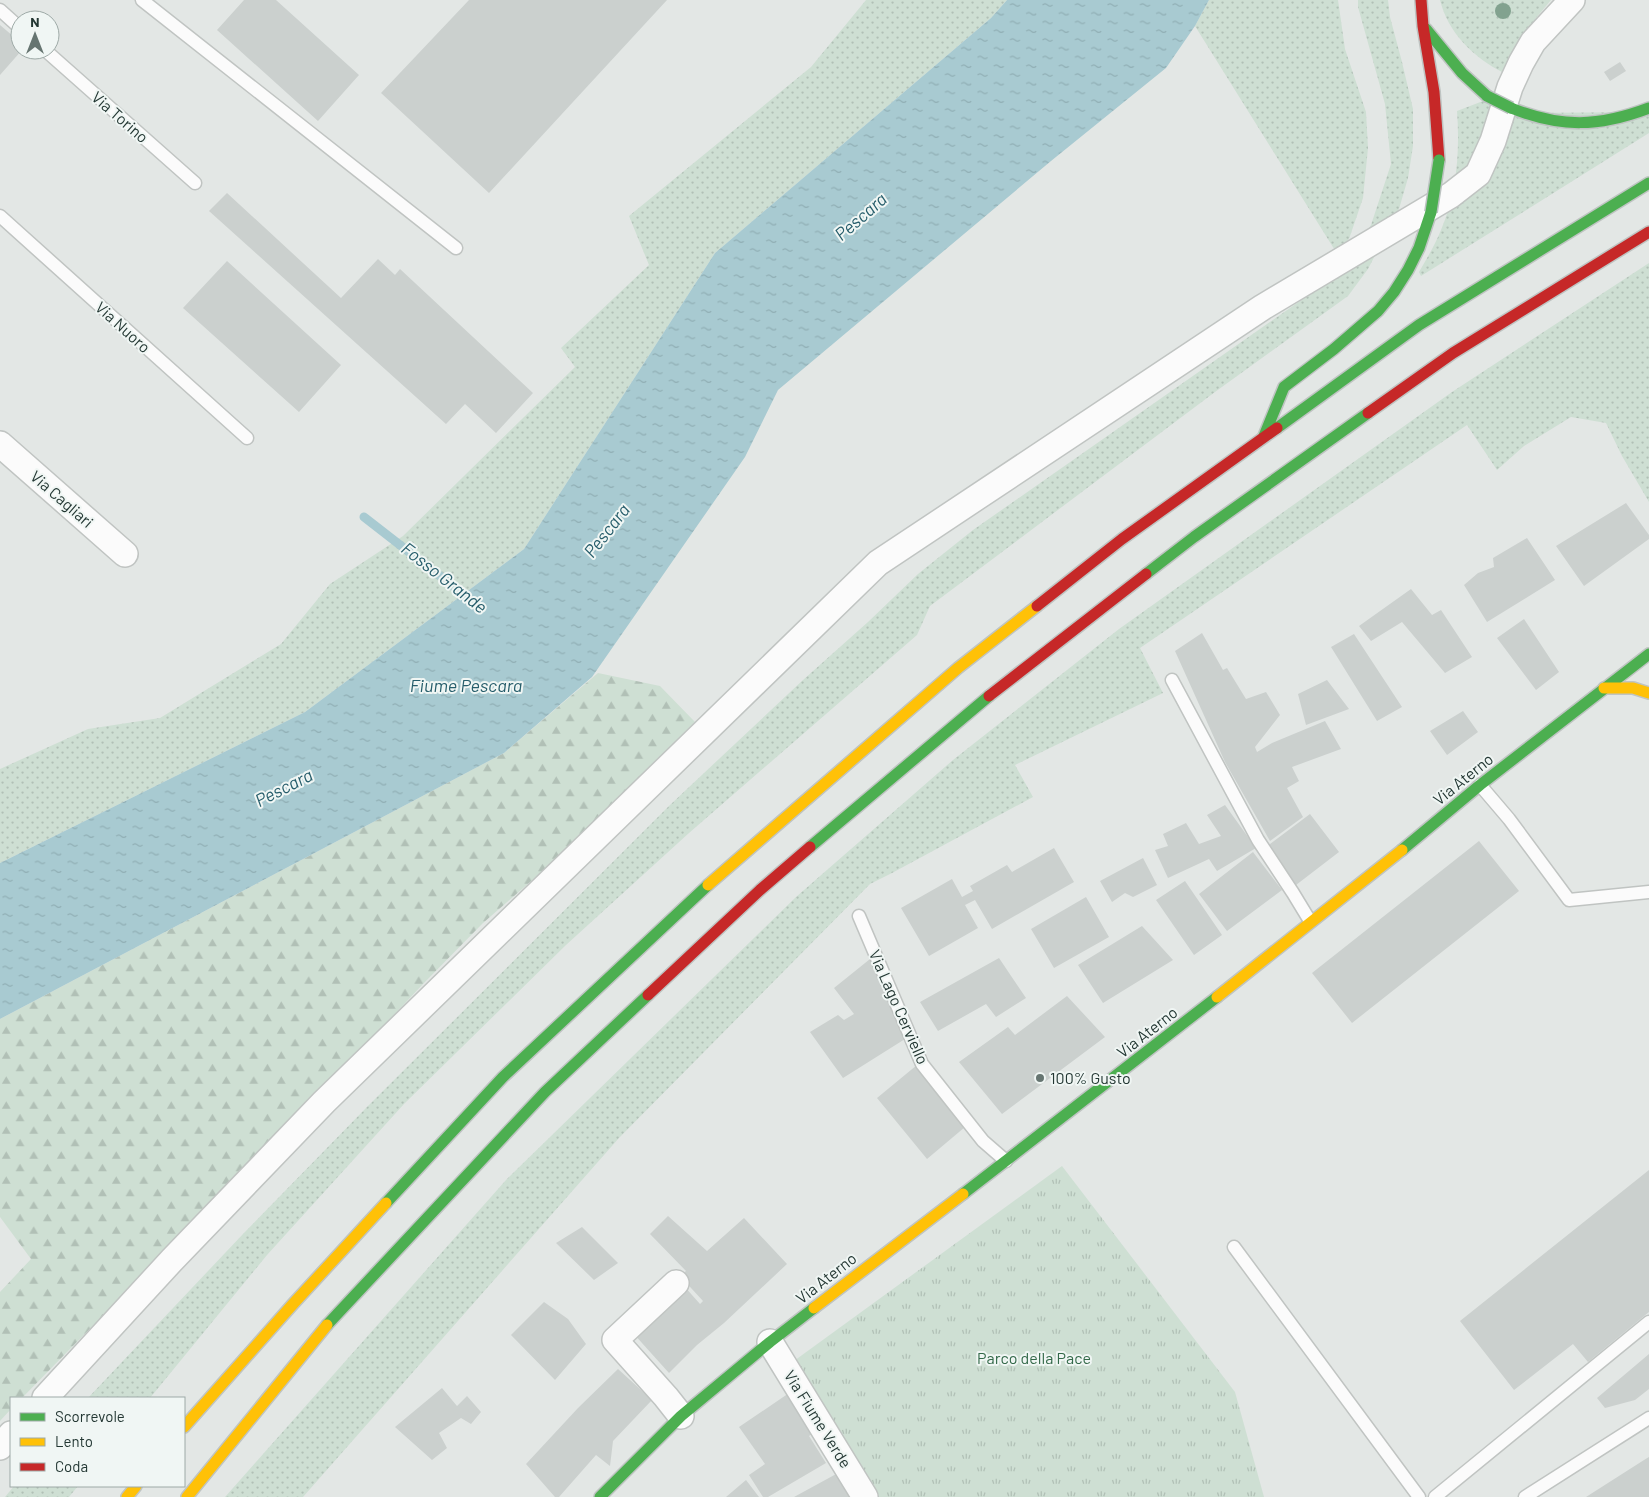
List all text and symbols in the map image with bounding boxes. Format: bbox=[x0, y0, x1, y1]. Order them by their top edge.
north arrow bbox=[10, 10, 60, 60]
text: N bbox=[30, 13, 40, 30]
street label: Via Torino bbox=[88, 87, 152, 146]
water label: Pescara bbox=[830, 188, 891, 245]
street label: Via Nuoro bbox=[92, 297, 155, 356]
street label: Via Cagliari bbox=[27, 466, 98, 531]
water label: Pescara bbox=[579, 499, 634, 562]
water label: Fosso Grande bbox=[397, 537, 492, 618]
water label: Fiume Pescara bbox=[410, 674, 522, 696]
street label: Via Aterno bbox=[1429, 749, 1496, 809]
water label: Pescara bbox=[251, 763, 316, 811]
street label: Via Lago Cerviello bbox=[866, 947, 933, 1067]
street label: Via Aterno bbox=[1113, 1002, 1181, 1061]
place label: 100% Gusto bbox=[1050, 1068, 1131, 1087]
marker: 100% Gusto bbox=[1034, 1072, 1046, 1084]
street label: Via Aterno bbox=[792, 1248, 860, 1307]
park label: Parco della Pace bbox=[977, 1348, 1091, 1367]
street label: Via Fiume Verde bbox=[781, 1366, 856, 1471]
legend bbox=[10, 1397, 185, 1487]
text: Scorrevole bbox=[55, 1407, 125, 1425]
text: Lento bbox=[55, 1432, 93, 1450]
text: Coda bbox=[55, 1457, 88, 1475]

